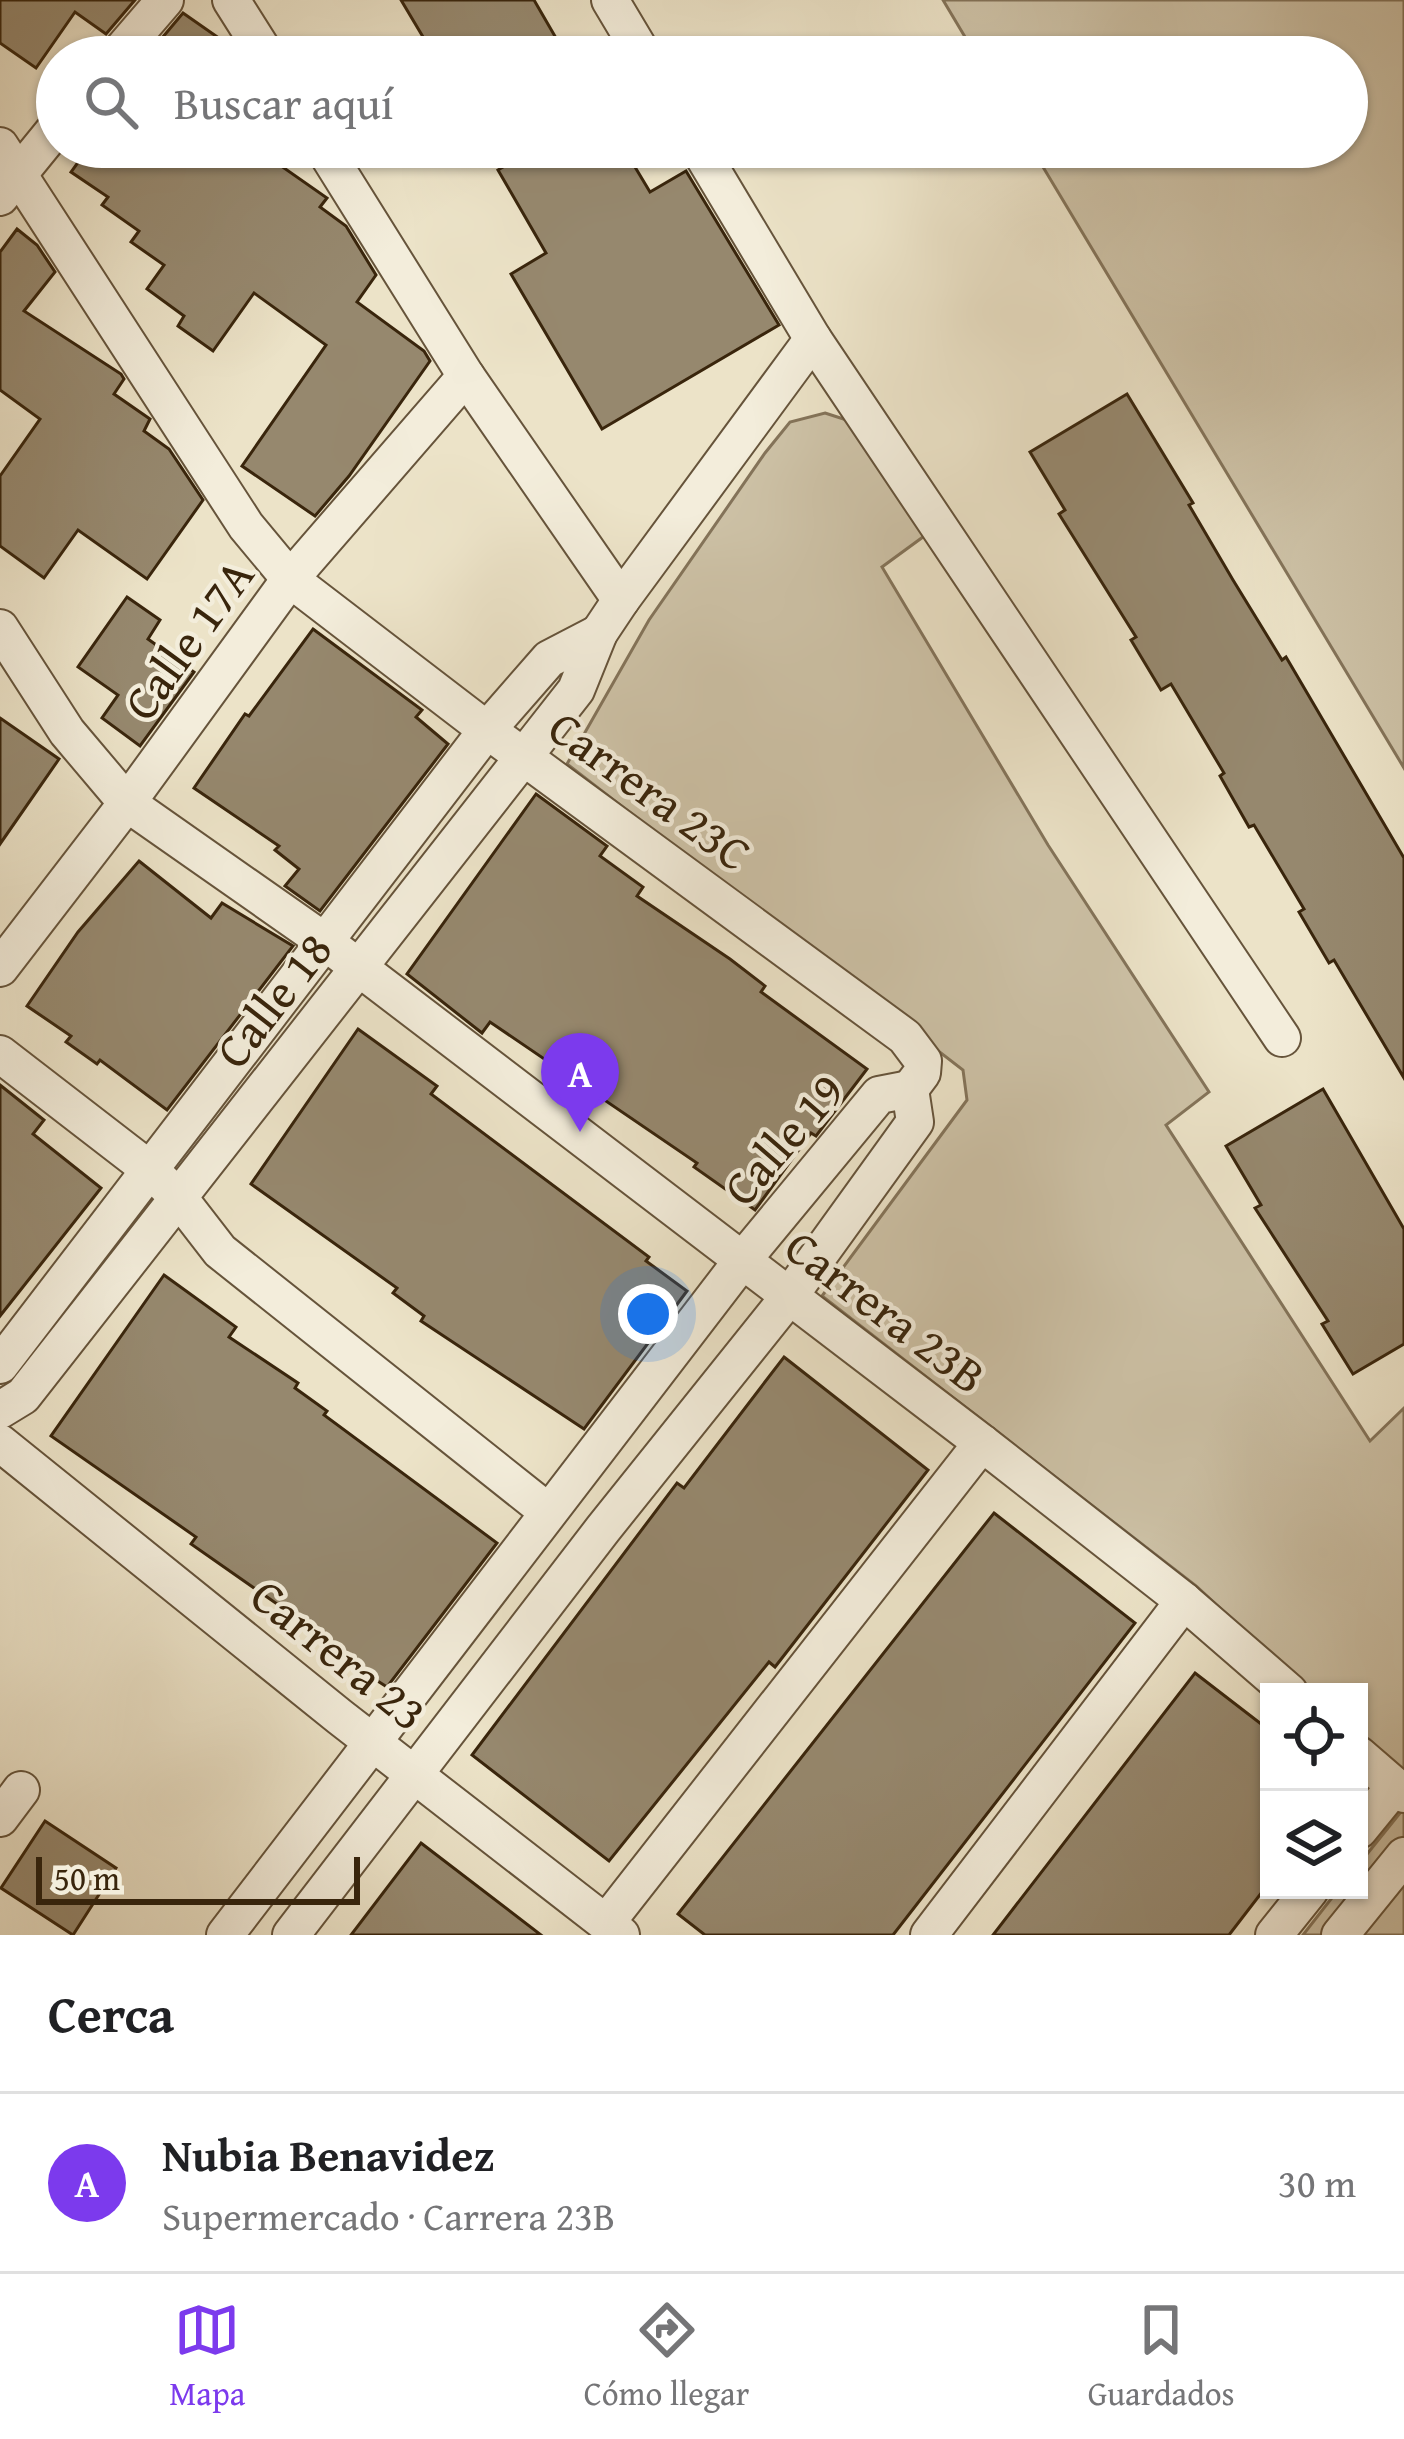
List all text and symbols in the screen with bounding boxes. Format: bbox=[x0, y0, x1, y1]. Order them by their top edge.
search box bbox=[36, 36, 1368, 168]
icon: search bbox=[78, 69, 144, 135]
text: Buscar aquí bbox=[174, 70, 393, 135]
street label: Calle 17A bbox=[105, 543, 270, 734]
street label: Carrera 23C bbox=[534, 692, 766, 887]
street label: Calle 18 bbox=[197, 917, 348, 1083]
pin: A bbox=[541, 1033, 619, 1132]
street label: Calle 19 bbox=[705, 1057, 860, 1220]
street label: Carrera 23B bbox=[771, 1211, 1002, 1410]
your location bbox=[618, 1284, 678, 1344]
street label: Carrera 23 bbox=[236, 1560, 443, 1747]
map controls bbox=[1260, 1683, 1368, 1899]
button: locate bbox=[1260, 1683, 1368, 1791]
button: layers bbox=[1260, 1791, 1368, 1899]
scale bar bbox=[36, 1851, 360, 1904]
text: 50 m bbox=[54, 1854, 120, 1902]
text: Cerca bbox=[48, 1976, 174, 2051]
text: Nubia Benavidez bbox=[162, 2122, 495, 2187]
text: A bbox=[75, 2154, 99, 2211]
text: 30 m bbox=[1278, 2154, 1356, 2211]
text: Supermercado · Carrera 23B bbox=[162, 2187, 615, 2244]
tab: Mapa bbox=[169, 2297, 245, 2417]
tab: Cómo llegar bbox=[584, 2297, 749, 2417]
tab: Guardados bbox=[1088, 2297, 1235, 2417]

